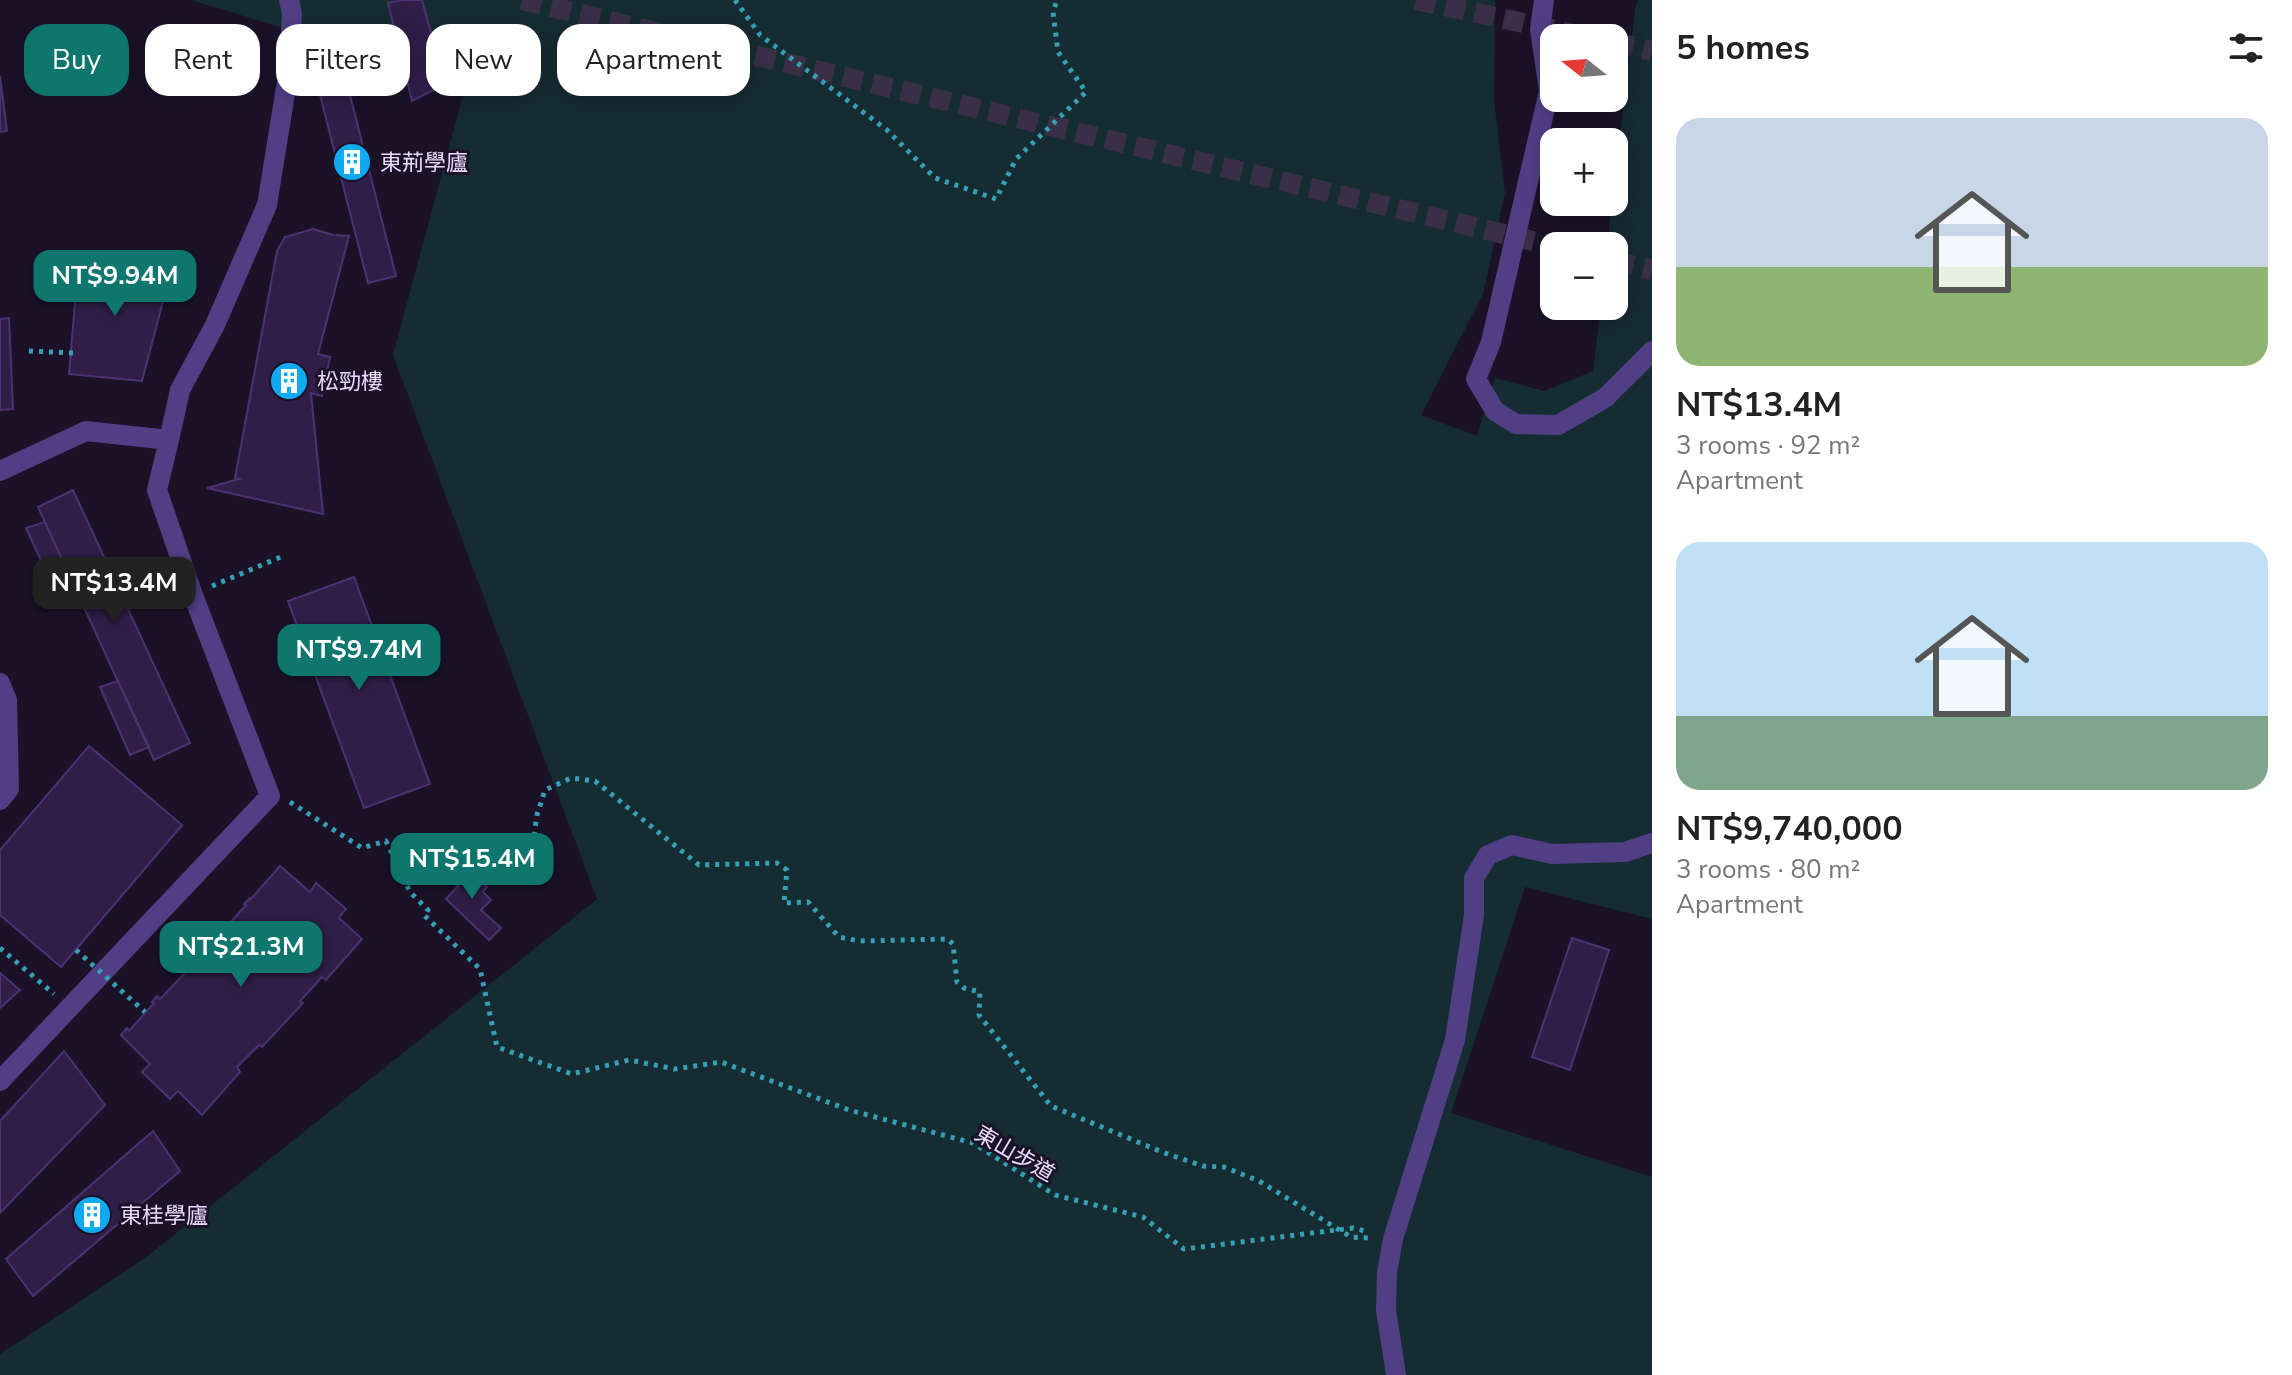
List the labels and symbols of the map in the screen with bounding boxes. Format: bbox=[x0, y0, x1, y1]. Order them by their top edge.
north arrow bbox=[1540, 24, 1628, 112]
building icon: 東荊學廬 bbox=[331, 141, 373, 183]
place label: 東荊學廬 bbox=[380, 148, 468, 178]
pin: NT$9.94M bbox=[32, 250, 198, 318]
building icon: 松勁樓 bbox=[268, 360, 310, 402]
place label: 松勁樓 bbox=[317, 367, 383, 397]
pin: NT$13.4M bbox=[31, 557, 197, 625]
pin: NT$9.74M bbox=[276, 624, 442, 692]
pin: NT$15.4M bbox=[389, 833, 555, 901]
pin: NT$21.3M bbox=[158, 921, 324, 989]
street label: 東山步道 bbox=[969, 1119, 1060, 1189]
building icon: 東桂學廬 bbox=[71, 1194, 113, 1236]
place label: 東桂學廬 bbox=[120, 1201, 208, 1231]

